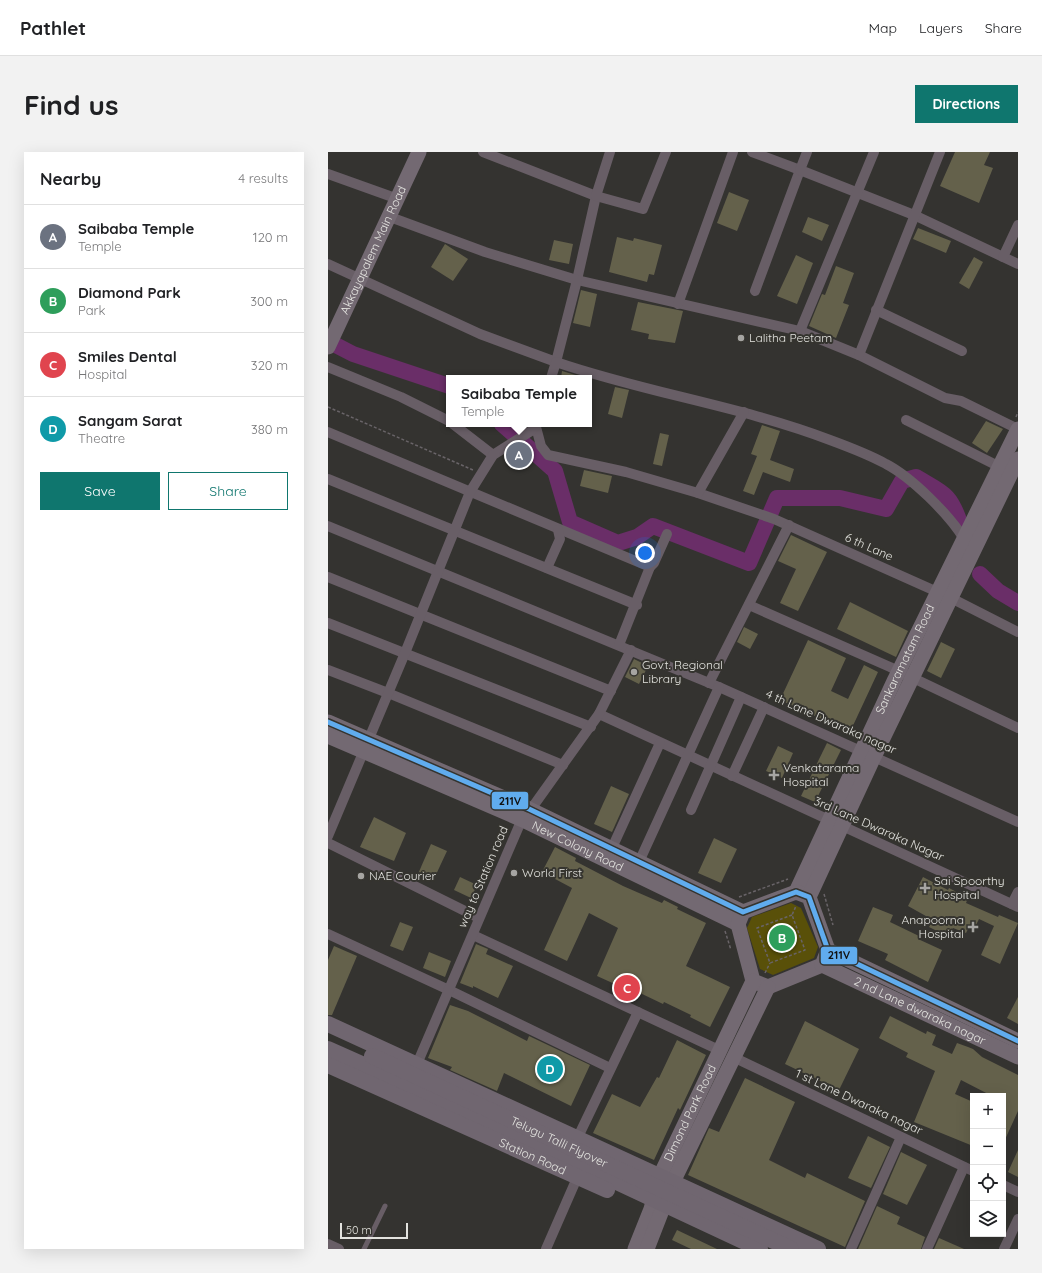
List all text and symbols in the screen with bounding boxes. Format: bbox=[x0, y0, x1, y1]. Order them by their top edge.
text: Pathlet bbox=[20, 16, 86, 40]
text: Map bbox=[868, 19, 897, 37]
text: Layers bbox=[919, 19, 963, 37]
text: Share bbox=[985, 19, 1022, 37]
button: Directions bbox=[915, 85, 1018, 123]
text: Find us bbox=[24, 87, 118, 122]
text: Nearby bbox=[40, 168, 101, 189]
text: 4 results bbox=[238, 170, 288, 186]
street label: Akkayapalem Main Road bbox=[336, 183, 409, 316]
text: Saibaba Temple bbox=[78, 219, 194, 238]
text: A bbox=[49, 229, 57, 245]
text: 120 m bbox=[253, 229, 288, 245]
text: Temple bbox=[78, 238, 122, 254]
text: Diamond Park bbox=[78, 283, 181, 302]
text: B bbox=[49, 293, 57, 309]
text: 300 m bbox=[250, 293, 288, 309]
text: Park bbox=[78, 302, 106, 318]
place label: Lalitha Peetam bbox=[749, 330, 832, 345]
marker: Lalitha Peetam bbox=[736, 333, 746, 343]
text: Smiles Dental bbox=[78, 347, 177, 366]
text: C bbox=[49, 357, 57, 373]
text: 320 m bbox=[251, 357, 288, 373]
text: Hospital bbox=[78, 366, 127, 382]
popup bbox=[446, 375, 592, 427]
text: Saibaba Temple bbox=[461, 384, 577, 403]
text: Temple bbox=[461, 403, 504, 419]
text: Sangam Sarat bbox=[78, 411, 183, 430]
text: D bbox=[48, 421, 58, 437]
text: 380 m bbox=[251, 421, 288, 437]
text: Theatre bbox=[78, 430, 125, 446]
pin: A bbox=[506, 440, 532, 470]
button: Save bbox=[40, 472, 160, 510]
button: Share bbox=[168, 472, 288, 510]
street label: 6 th Lane bbox=[843, 529, 896, 564]
your location bbox=[635, 543, 655, 563]
street label: Sankaramatam Road bbox=[872, 602, 938, 716]
place label: Govt. Regional Library bbox=[642, 657, 723, 686]
marker: Govt. Regional Library bbox=[629, 667, 639, 677]
street label: 4 th Lane Dwaraka nagar bbox=[763, 686, 899, 757]
place label: Venkatarama Hospital bbox=[783, 760, 859, 789]
marker: Venkatarama Hospital bbox=[768, 769, 780, 781]
line badge: 211V bbox=[491, 791, 529, 810]
street label: 3rd Lane Dwaraka Nagar bbox=[812, 793, 947, 864]
text: 211V bbox=[499, 794, 522, 808]
street label: New Colony Road bbox=[530, 818, 626, 874]
street label: way to Station road bbox=[454, 824, 511, 930]
place label: World First bbox=[522, 865, 582, 880]
place label: NAE Courier bbox=[369, 868, 436, 883]
marker: World First bbox=[509, 868, 519, 878]
marker: NAE Courier bbox=[356, 871, 366, 881]
place label: Sai Spoorthy Hospital bbox=[934, 873, 1005, 902]
marker: Sai Spoorthy Hospital bbox=[919, 882, 931, 894]
place label: Anapoorna Hospital bbox=[901, 912, 964, 941]
marker: Anapoorna Hospital bbox=[967, 921, 979, 933]
pin: B bbox=[769, 923, 795, 953]
line badge: 211V bbox=[820, 946, 858, 965]
text: 211V bbox=[828, 948, 851, 962]
pin: C bbox=[614, 973, 640, 1003]
street label: 2 nd Lane dwaraka nagar bbox=[852, 973, 989, 1048]
pin: D bbox=[537, 1054, 563, 1084]
street label: Dimond Park Road bbox=[660, 1062, 719, 1164]
street label: 1 st Lane Dwaraka nagar bbox=[793, 1065, 925, 1138]
map controls bbox=[970, 1093, 1006, 1237]
button: + bbox=[970, 1093, 1006, 1129]
street label: Telugu Talli Flyover bbox=[508, 1113, 611, 1171]
button: − bbox=[970, 1129, 1006, 1165]
street label: Station Road bbox=[497, 1135, 569, 1178]
button: locate bbox=[970, 1165, 1006, 1201]
button: layers bbox=[970, 1201, 1006, 1237]
scale bar bbox=[340, 1221, 408, 1240]
text: 50 m bbox=[346, 1223, 372, 1237]

